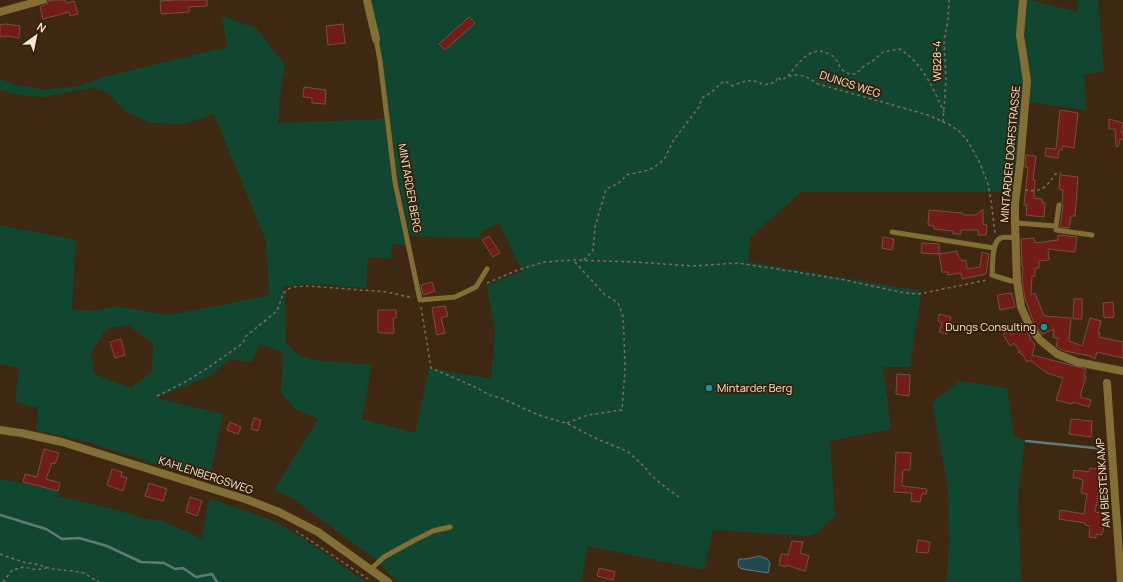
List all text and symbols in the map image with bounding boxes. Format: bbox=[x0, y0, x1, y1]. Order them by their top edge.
north arrow bbox=[16, 16, 56, 56]
text: N bbox=[34, 19, 49, 36]
street label: WB28-4 bbox=[929, 40, 944, 82]
street label: DUNGS WEG bbox=[818, 67, 883, 101]
street label: MINTARDER DORFSTRASSE bbox=[996, 85, 1023, 223]
street label: MINTARDER BERG bbox=[395, 142, 426, 234]
place label: Dungs Consulting bbox=[945, 319, 1036, 334]
marker: Dungs Consulting bbox=[1039, 322, 1049, 332]
place label: Mintarder Berg bbox=[717, 380, 792, 395]
marker: Mintarder Berg bbox=[704, 383, 714, 393]
street label: AM BIESTENKAMP bbox=[1092, 437, 1113, 529]
street label: KAHLENBERGSWEG bbox=[157, 452, 256, 497]

